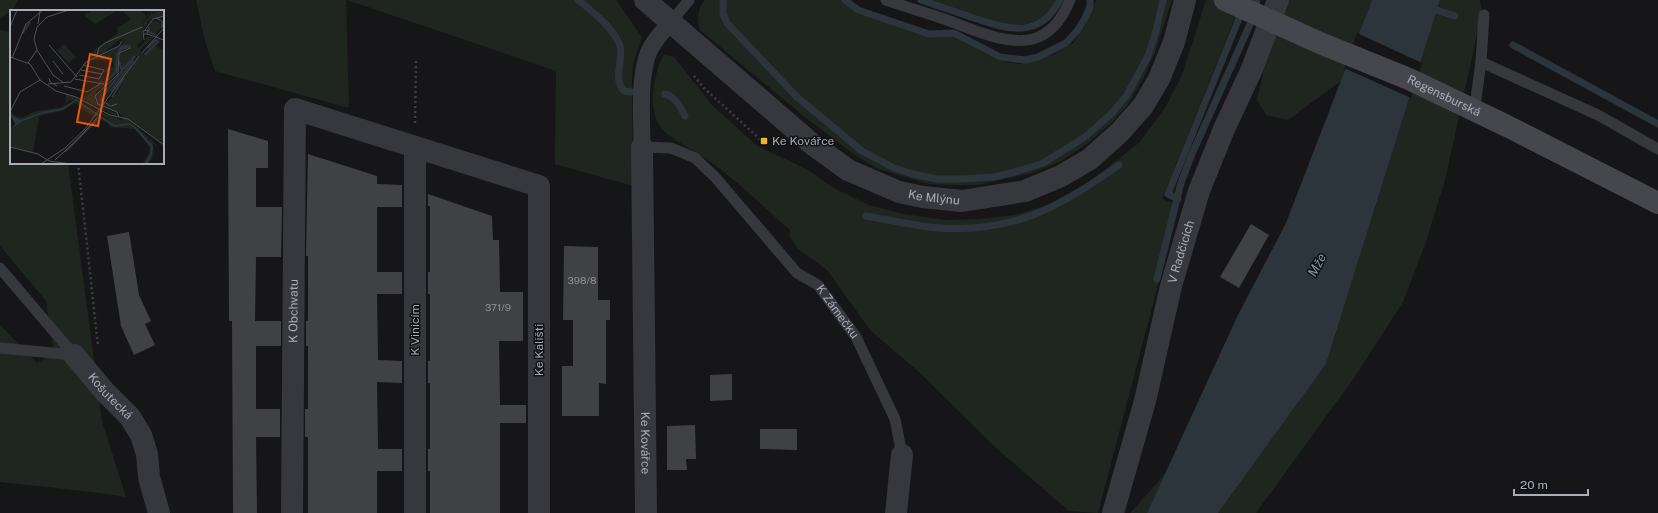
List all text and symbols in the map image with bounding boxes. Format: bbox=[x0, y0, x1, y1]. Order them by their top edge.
inset map bbox=[10, 10, 164, 164]
street label: Regensburská bbox=[1405, 72, 1483, 119]
place label: Ke Kovářce bbox=[772, 134, 835, 148]
marker: Ke Kovářce bbox=[759, 136, 769, 146]
street label: Ke Mlýnu bbox=[907, 187, 961, 208]
street label: V Radčicích bbox=[1165, 219, 1197, 285]
water label: Mže bbox=[1305, 251, 1329, 279]
house number: 398/8 bbox=[568, 274, 596, 286]
street label: K Obchvatu bbox=[286, 279, 301, 343]
street label: K Zámečku bbox=[813, 282, 862, 341]
house number: 371/9 bbox=[485, 301, 511, 313]
street label: K Vinicím bbox=[408, 304, 422, 356]
street label: Ke Kališti bbox=[532, 324, 546, 376]
street label: Košutecká bbox=[85, 370, 135, 422]
street label: Ke Kovářce bbox=[638, 412, 653, 474]
scale bar bbox=[1514, 471, 1588, 497]
text: 20 m bbox=[1520, 478, 1548, 492]

